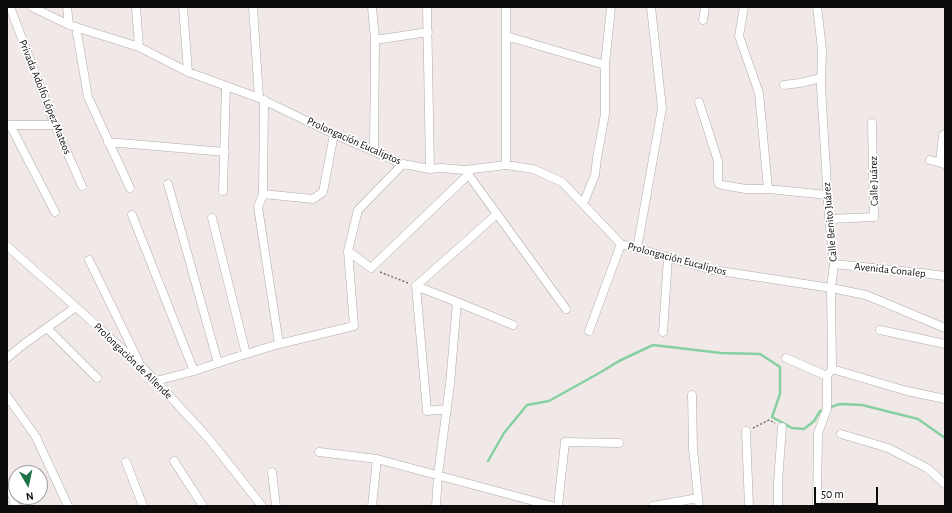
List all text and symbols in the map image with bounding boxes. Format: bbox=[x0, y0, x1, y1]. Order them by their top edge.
street label: Privada Adolfo López Mateos bbox=[16, 38, 74, 156]
street label: Prolongación Eucaliptos bbox=[305, 114, 403, 168]
street label: Calle Juárez bbox=[867, 156, 881, 206]
street label: Calle Benito Juárez bbox=[820, 182, 840, 262]
street label: Prolongación Eucaliptos bbox=[626, 239, 728, 279]
street label: Avenida Conalep bbox=[854, 260, 926, 280]
street label: Prolongación de Allende bbox=[91, 320, 175, 402]
north arrow bbox=[8, 465, 48, 505]
scale bar bbox=[816, 479, 880, 505]
text: 50 m bbox=[821, 488, 844, 500]
text: N bbox=[25, 490, 34, 502]

